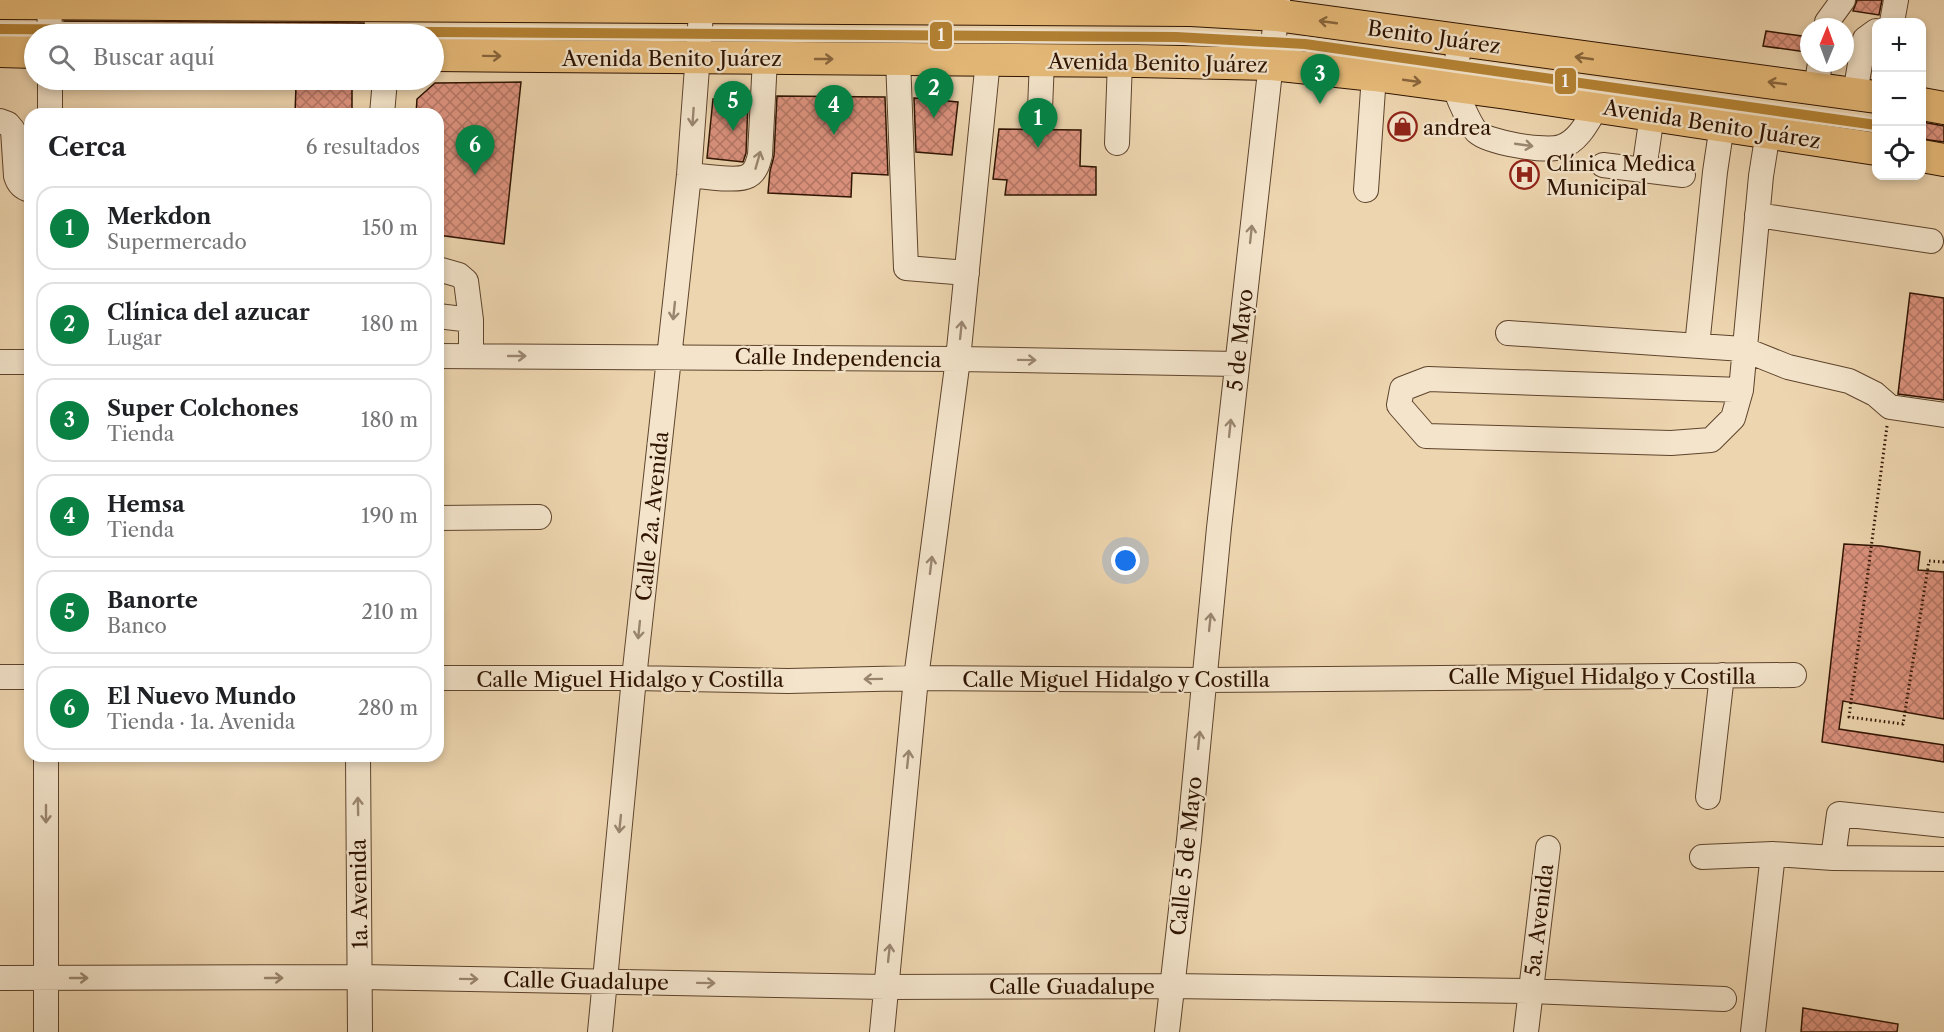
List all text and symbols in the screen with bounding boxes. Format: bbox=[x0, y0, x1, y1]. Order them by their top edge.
street label: Benito Juárez bbox=[1366, 15, 1502, 59]
one-way arrow bbox=[1319, 16, 1339, 27]
north arrow bbox=[1800, 18, 1854, 72]
map controls bbox=[1872, 18, 1926, 180]
button: + bbox=[1872, 18, 1926, 72]
line badge: 1 bbox=[929, 21, 953, 50]
search box bbox=[24, 24, 444, 90]
text: 1 bbox=[937, 25, 945, 45]
icon: search bbox=[45, 41, 78, 74]
text: Buscar aquí bbox=[93, 44, 215, 71]
street label: Avenida Benito Juárez bbox=[561, 46, 782, 71]
street label: Avenida Benito Juárez bbox=[1047, 49, 1268, 77]
one-way arrow bbox=[481, 50, 501, 62]
one-way arrow bbox=[1574, 52, 1594, 63]
one-way arrow bbox=[813, 53, 833, 65]
pin: 3 bbox=[1300, 54, 1340, 104]
line badge: 1 bbox=[1554, 67, 1577, 95]
pin: 2 bbox=[914, 68, 954, 118]
text: 1 bbox=[1561, 71, 1569, 91]
button: − bbox=[1872, 72, 1926, 126]
one-way arrow bbox=[1401, 75, 1421, 86]
one-way arrow bbox=[1768, 78, 1787, 89]
pin: 5 bbox=[714, 82, 752, 131]
pin: 4 bbox=[814, 86, 854, 135]
street label: Avenida Benito Juárez bbox=[1600, 94, 1823, 154]
pin: 1 bbox=[1018, 98, 1058, 148]
one-way arrow bbox=[687, 106, 698, 126]
shop icon: andrea bbox=[1386, 111, 1418, 143]
place label: andrea bbox=[1423, 115, 1492, 140]
pin: 6 bbox=[456, 126, 494, 175]
button: locate bbox=[1872, 126, 1926, 180]
text: Cerca bbox=[48, 131, 126, 163]
text: 6 resultados bbox=[306, 135, 420, 159]
one-way arrow bbox=[1513, 140, 1533, 151]
one-way arrow bbox=[753, 151, 764, 170]
place label: Clínica Medica Municipal bbox=[1546, 151, 1697, 200]
hospital icon: Clínica Medica Municipal bbox=[1509, 159, 1541, 191]
text: Merkdon bbox=[107, 203, 211, 230]
text: 1 bbox=[65, 216, 74, 240]
text: 150 m bbox=[362, 216, 418, 240]
one-way arrow bbox=[1246, 224, 1257, 244]
text: Supermercado bbox=[107, 230, 247, 254]
street label: 5 de Mayo bbox=[1222, 288, 1258, 392]
text: Clínica del azucar bbox=[107, 299, 310, 326]
one-way arrow bbox=[668, 300, 679, 320]
text: 2 bbox=[64, 312, 75, 336]
text: 180 m bbox=[361, 312, 418, 336]
one-way arrow bbox=[956, 321, 967, 340]
text: Lugar bbox=[107, 326, 162, 350]
street label: Calle Independencia bbox=[734, 344, 942, 372]
one-way arrow bbox=[507, 350, 527, 362]
one-way arrow bbox=[1017, 354, 1037, 366]
text: Super Colchones bbox=[107, 395, 299, 422]
text: 3 bbox=[64, 408, 75, 432]
text: 180 m bbox=[361, 408, 418, 432]
one-way arrow bbox=[1225, 418, 1236, 438]
text: Tienda bbox=[107, 422, 174, 446]
street label: Calle 2a. Avenida bbox=[631, 429, 673, 602]
text: Hemsa bbox=[107, 491, 185, 518]
text: 4 bbox=[64, 504, 75, 528]
text: 190 m bbox=[361, 504, 418, 528]
text: Tienda bbox=[107, 518, 174, 542]
your location bbox=[1111, 546, 1140, 575]
one-way arrow bbox=[926, 556, 937, 576]
text: Banorte bbox=[107, 587, 198, 614]
text: 5 bbox=[64, 600, 75, 624]
text: 210 m bbox=[361, 600, 418, 624]
one-way arrow bbox=[1205, 612, 1216, 632]
text: Banco bbox=[107, 614, 167, 638]
one-way arrow bbox=[633, 619, 644, 639]
street label: Calle Miguel Hidalgo y Costilla bbox=[1448, 664, 1757, 689]
street label: Calle Miguel Hidalgo y Costilla bbox=[476, 667, 785, 692]
street label: Calle Miguel Hidalgo y Costilla bbox=[962, 667, 1271, 692]
one-way arrow bbox=[864, 673, 884, 684]
text: El Nuevo Mundo bbox=[107, 683, 296, 710]
text: 6 bbox=[64, 696, 75, 720]
text: 280 m bbox=[358, 696, 418, 720]
text: Tienda · 1a. Avenida bbox=[107, 710, 295, 734]
one-way arrow bbox=[1194, 731, 1205, 750]
one-way arrow bbox=[903, 749, 914, 769]
street label: Calle 5 de Mayo bbox=[1165, 775, 1207, 937]
one-way arrow bbox=[353, 796, 364, 816]
one-way arrow bbox=[40, 804, 52, 824]
one-way arrow bbox=[614, 813, 625, 833]
street label: 1a. Avenida bbox=[346, 838, 372, 949]
street label: 5a. Avenida bbox=[1520, 862, 1558, 978]
one-way arrow bbox=[884, 943, 895, 963]
street label: Calle Guadalupe bbox=[503, 967, 669, 995]
one-way arrow bbox=[69, 972, 89, 984]
one-way arrow bbox=[264, 972, 284, 984]
one-way arrow bbox=[459, 973, 479, 985]
street label: Calle Guadalupe bbox=[989, 974, 1155, 999]
one-way arrow bbox=[696, 977, 716, 989]

